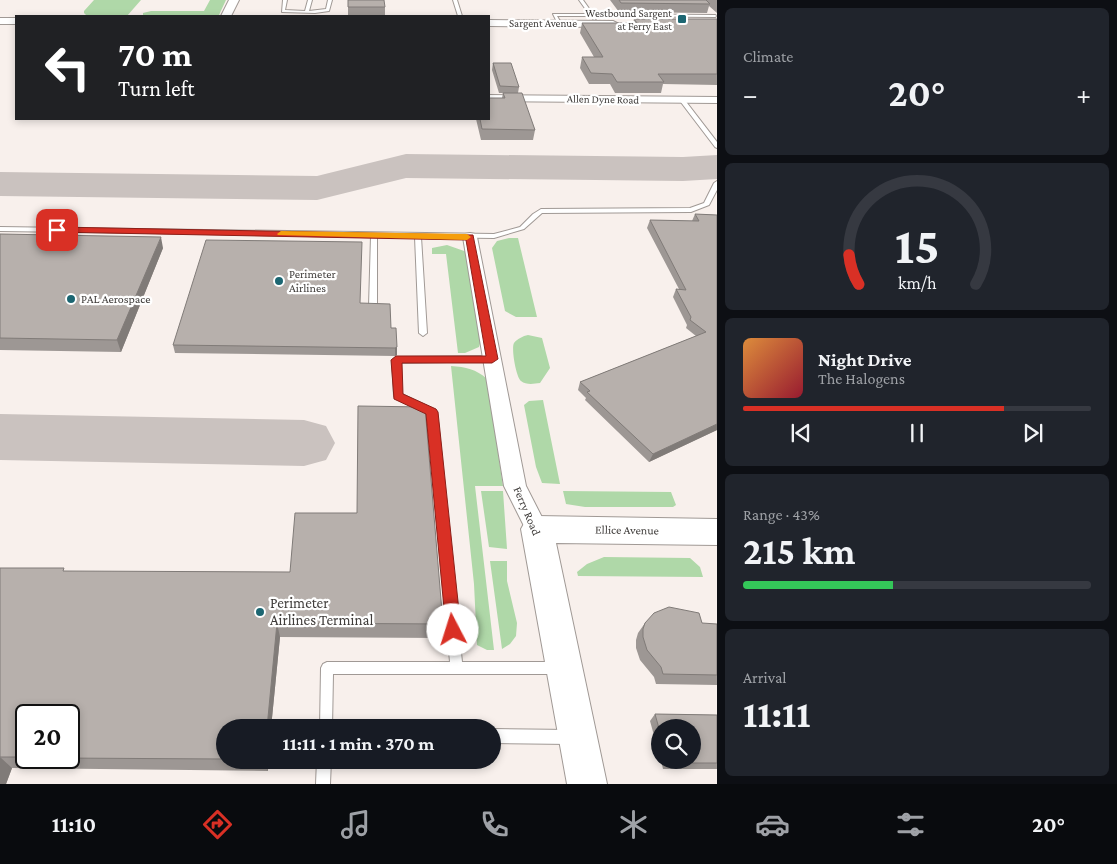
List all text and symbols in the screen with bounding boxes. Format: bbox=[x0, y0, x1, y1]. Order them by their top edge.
place label: Westbound Sargent at Ferry East bbox=[585, 7, 672, 33]
marker: Westbound Sargent at Ferry East bbox=[676, 13, 688, 25]
street label: Sargent Avenue bbox=[509, 17, 577, 30]
icon: left bbox=[35, 35, 100, 100]
text: 70 m bbox=[118, 35, 192, 74]
text: Climate bbox=[743, 48, 793, 65]
text: 20° bbox=[888, 72, 946, 114]
text: Turn left bbox=[118, 76, 195, 101]
text: − bbox=[743, 79, 758, 110]
text: + bbox=[1076, 79, 1091, 110]
street label: Allen Dyne Road bbox=[567, 92, 639, 107]
pin bbox=[36, 209, 78, 251]
icon: arrive bbox=[43, 216, 71, 244]
text: 15 bbox=[895, 216, 939, 274]
place label: Perimeter Airlines bbox=[289, 267, 337, 295]
text: km/h bbox=[898, 273, 937, 293]
marker: Perimeter Airlines bbox=[273, 275, 285, 287]
place label: PAL Aerospace bbox=[81, 292, 151, 306]
marker: PAL Aerospace bbox=[65, 293, 77, 305]
text: Night Drive bbox=[818, 349, 911, 370]
text: The Halogens bbox=[818, 370, 905, 387]
icon: previous bbox=[787, 419, 815, 447]
icon: pause bbox=[903, 419, 931, 447]
icon: next bbox=[1019, 419, 1047, 447]
street label: Ferry Road bbox=[510, 485, 544, 538]
text: Range · 43% bbox=[743, 506, 820, 523]
street label: Ellice Avenue bbox=[595, 522, 659, 538]
text: 215 km bbox=[743, 530, 855, 572]
place label: Perimeter Airlines Terminal bbox=[270, 595, 373, 628]
position arrow bbox=[426, 603, 478, 655]
marker: Perimeter Airlines Terminal bbox=[254, 606, 266, 618]
text: Arrival bbox=[743, 669, 787, 686]
text: 11:11 bbox=[743, 693, 810, 735]
speed limit sign: 20 bbox=[15, 704, 80, 769]
map controls bbox=[651, 719, 701, 769]
button: search bbox=[651, 719, 701, 769]
text: 11:11 · 1 min · 370 m bbox=[283, 733, 434, 754]
icon: directions bbox=[200, 807, 235, 842]
icon: music bbox=[338, 807, 373, 842]
icon: phone bbox=[477, 807, 512, 842]
icon: climate bbox=[616, 807, 651, 842]
icon: car bbox=[755, 807, 790, 842]
icon: filters bbox=[893, 807, 928, 842]
text: 11:10 bbox=[52, 812, 96, 837]
text: 20° bbox=[1032, 812, 1065, 837]

